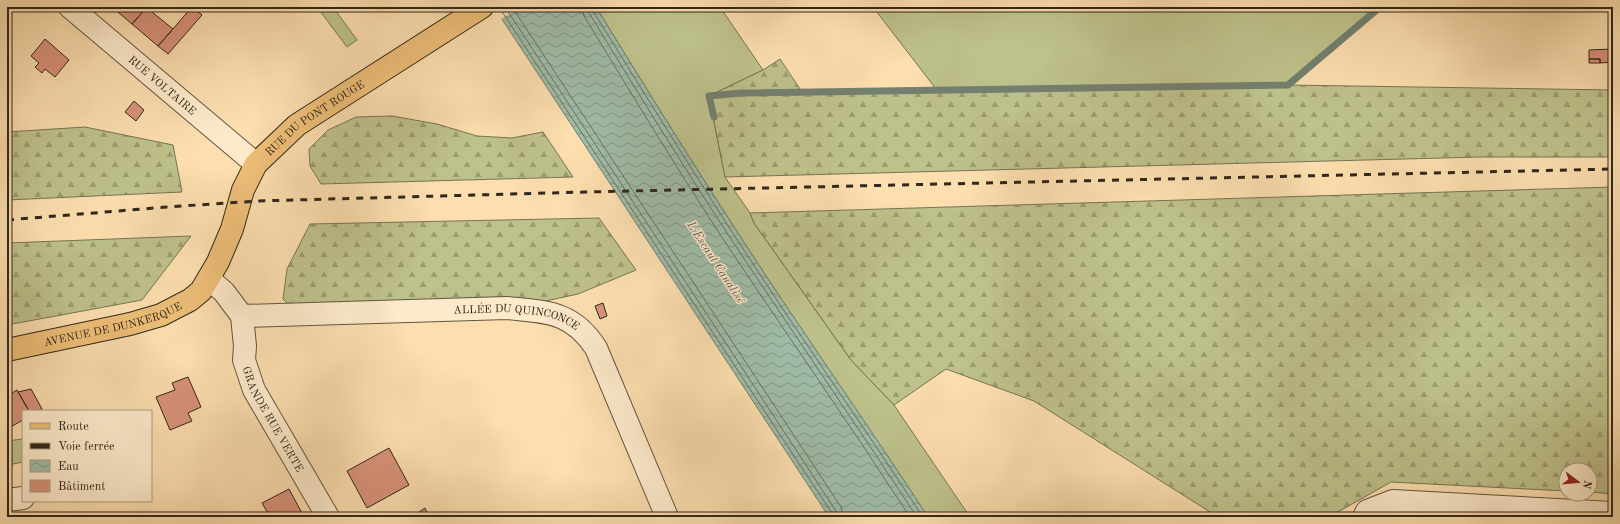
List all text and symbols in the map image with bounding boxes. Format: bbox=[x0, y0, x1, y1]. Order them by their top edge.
street label: RUE VOLTAIRE bbox=[126, 55, 197, 118]
street label: RUE DU PONT ROUGE bbox=[264, 79, 367, 159]
water label: L'Escaut Canalisé bbox=[684, 218, 747, 307]
street label: AVENUE DE DUNKERQUE bbox=[43, 301, 184, 349]
street label: ALLÉE DU QUINCONCE bbox=[453, 303, 581, 333]
street label: GRANDE RUE VERTE bbox=[240, 365, 304, 474]
legend bbox=[22, 410, 152, 502]
text: Route bbox=[58, 421, 89, 433]
text: Voie ferrée bbox=[58, 441, 115, 453]
text: Eau bbox=[58, 461, 79, 473]
north arrow bbox=[1558, 462, 1598, 502]
text: N bbox=[1580, 479, 1593, 490]
text: Bâtiment bbox=[58, 481, 105, 493]

